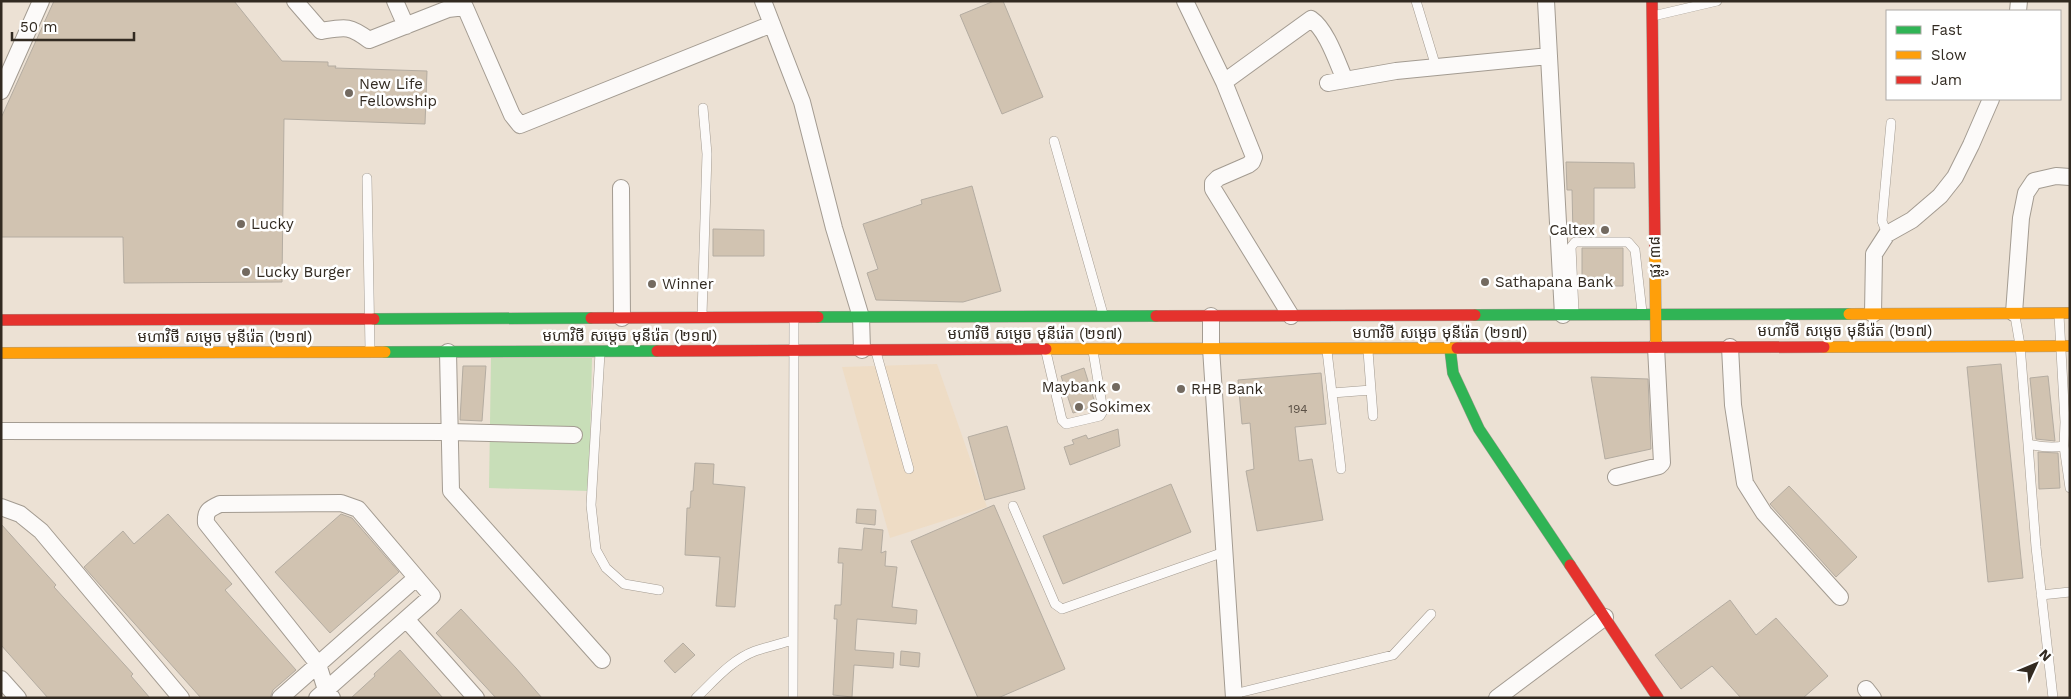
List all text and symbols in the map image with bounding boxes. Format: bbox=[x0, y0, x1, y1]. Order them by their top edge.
scale bar bbox=[12, 10, 135, 42]
legend bbox=[1886, 10, 2061, 100]
text: 50 m bbox=[20, 18, 57, 36]
text: Fast bbox=[1931, 21, 1963, 39]
text: Slow bbox=[1931, 46, 1967, 64]
text: Jam bbox=[1931, 71, 1962, 89]
place label: New Life Fellowship bbox=[359, 75, 437, 110]
marker: New Life Fellowship bbox=[343, 87, 355, 99]
place label: Lucky bbox=[251, 215, 294, 233]
marker: Lucky bbox=[235, 218, 247, 230]
place label: Caltex bbox=[1549, 221, 1595, 239]
marker: Caltex bbox=[1599, 224, 1611, 236]
street label: ផ្លូវ ៣៨ bbox=[1646, 236, 1669, 278]
place label: Lucky Burger bbox=[256, 263, 351, 281]
marker: Lucky Burger bbox=[240, 266, 252, 278]
place label: Sathapana Bank bbox=[1495, 273, 1614, 291]
place label: Winner bbox=[662, 275, 714, 293]
marker: Sathapana Bank bbox=[1479, 276, 1491, 288]
marker: Winner bbox=[646, 278, 658, 290]
street label: មហាវិថី សម្តេច មុនីរ៉េត (២១៧) bbox=[1758, 321, 1932, 340]
street label: មហាវិថី សម្តេច មុនីរ៉េត (២១៧) bbox=[1353, 323, 1527, 342]
street label: មហាវិថី សម្តេច មុនីរ៉េត (២១៧) bbox=[948, 324, 1122, 343]
street label: មហាវិថី សម្តេច មុនីរ៉េត (២១៧) bbox=[543, 326, 717, 345]
street label: មហាវិថី សម្តេច មុនីរ៉េត (២១៧) bbox=[138, 327, 312, 346]
place label: Maybank bbox=[1042, 378, 1106, 396]
place label: RHB Bank bbox=[1191, 380, 1263, 398]
marker: Maybank bbox=[1110, 381, 1122, 393]
marker: RHB Bank bbox=[1175, 383, 1187, 395]
place label: Sokimex bbox=[1089, 398, 1151, 416]
marker: Sokimex bbox=[1073, 401, 1085, 413]
house number: 194 bbox=[1288, 402, 1308, 416]
north arrow bbox=[2011, 639, 2061, 689]
text: N bbox=[2036, 646, 2055, 664]

